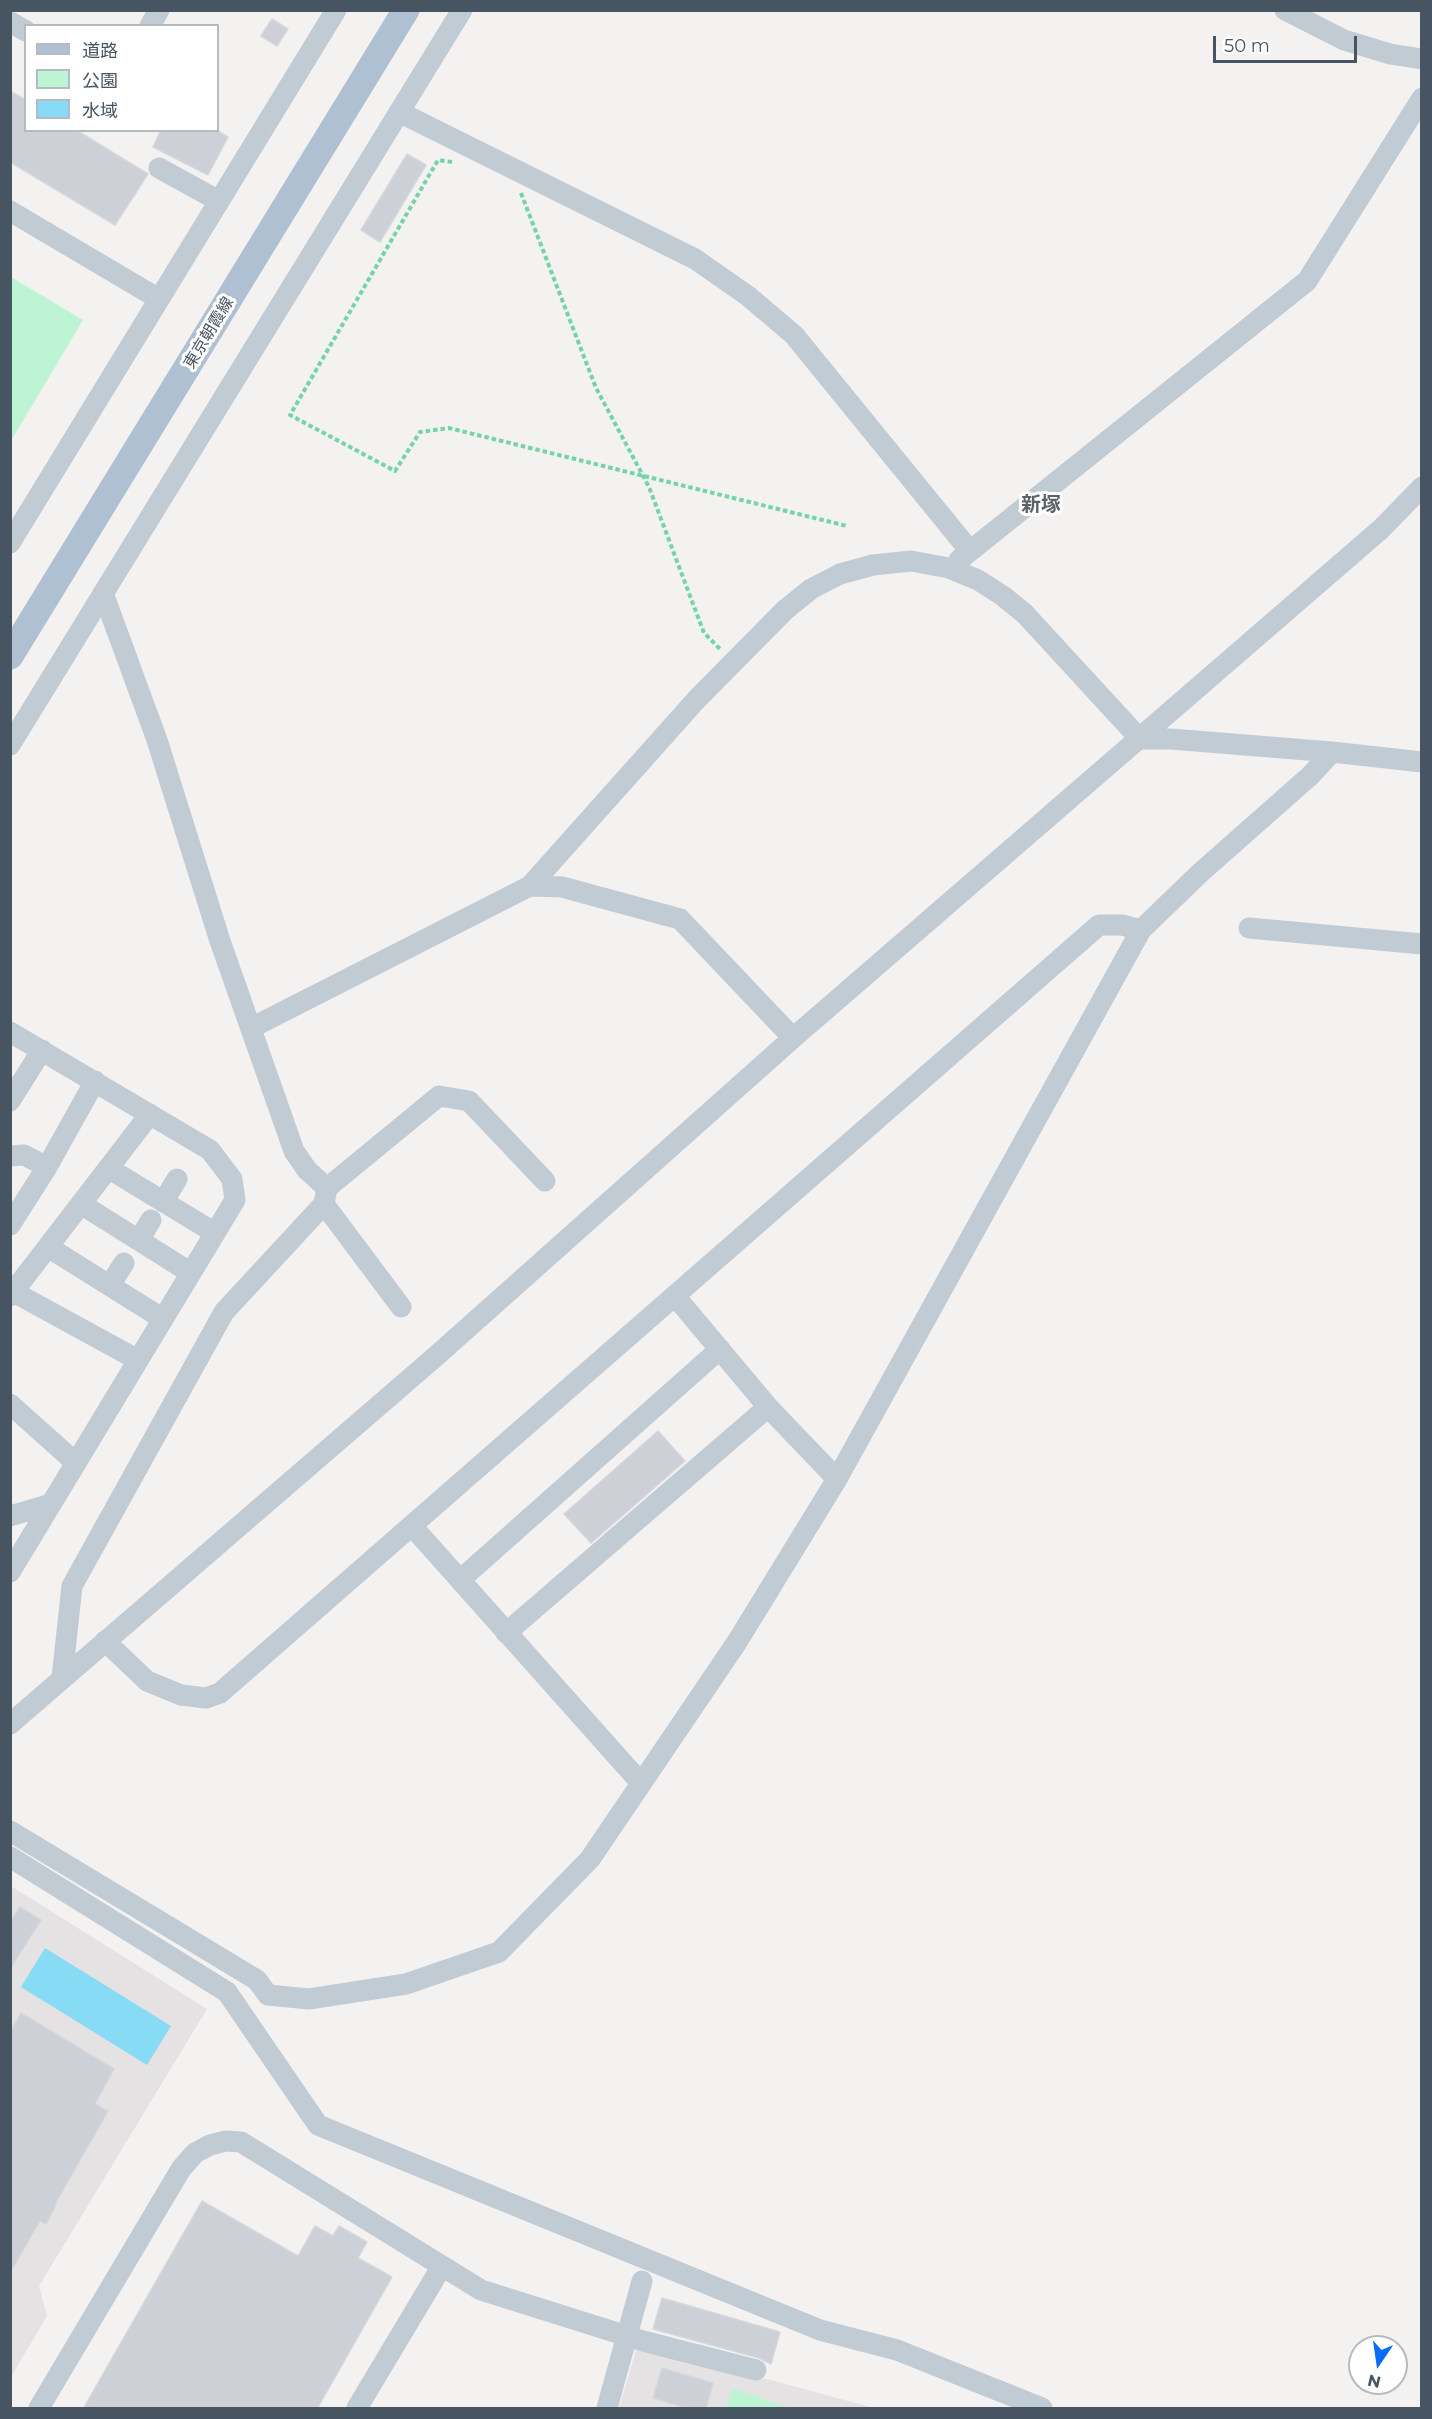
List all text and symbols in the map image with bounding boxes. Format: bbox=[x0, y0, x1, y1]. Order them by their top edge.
legend bbox=[24, 24, 219, 132]
scale bar bbox=[1216, 24, 1360, 62]
text: 50 m bbox=[1224, 35, 1270, 57]
text: 道路 bbox=[82, 40, 118, 62]
text: 公園 bbox=[82, 70, 118, 92]
text: 水域 bbox=[82, 100, 118, 122]
street label: 東京朝霞線 bbox=[180, 294, 238, 372]
district label: 新塚 bbox=[1021, 493, 1061, 517]
north arrow bbox=[1348, 2335, 1408, 2395]
text: N bbox=[1366, 2370, 1383, 2392]

